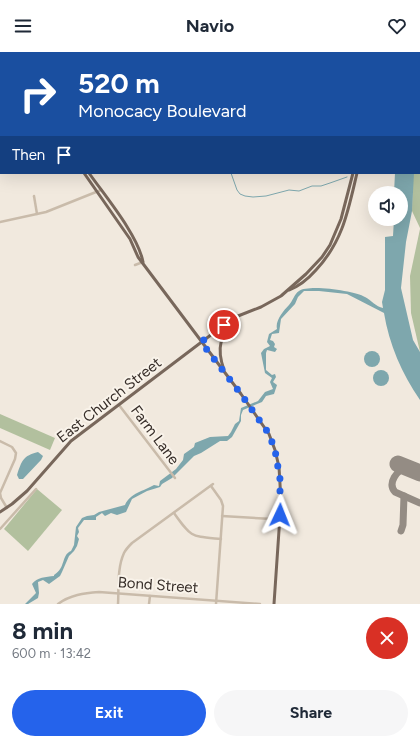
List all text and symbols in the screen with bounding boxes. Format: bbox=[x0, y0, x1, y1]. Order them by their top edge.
icon: menu bbox=[12, 15, 34, 37]
text: Navio bbox=[186, 15, 234, 37]
icon: heart bbox=[386, 15, 408, 37]
text: 520 m bbox=[78, 66, 160, 100]
icon: right bbox=[12, 68, 64, 120]
text: Monocacy Boulevard bbox=[78, 100, 246, 122]
icon: arrive bbox=[53, 144, 75, 166]
text: Then bbox=[12, 146, 45, 164]
map controls bbox=[368, 186, 408, 226]
button: sound bbox=[368, 186, 408, 226]
pin bbox=[207, 308, 241, 342]
icon: arrive bbox=[213, 314, 235, 336]
street label: East Church Street bbox=[53, 353, 165, 446]
street label: Farm Lane bbox=[127, 402, 183, 468]
position arrow bbox=[259, 494, 301, 536]
street label: Bond Street bbox=[117, 573, 199, 597]
text: 8 min bbox=[12, 616, 73, 645]
button: close bbox=[366, 617, 408, 659]
text: 600 m · 13:42 bbox=[12, 646, 91, 661]
button: Exit bbox=[12, 690, 206, 736]
button: Share bbox=[214, 690, 408, 736]

